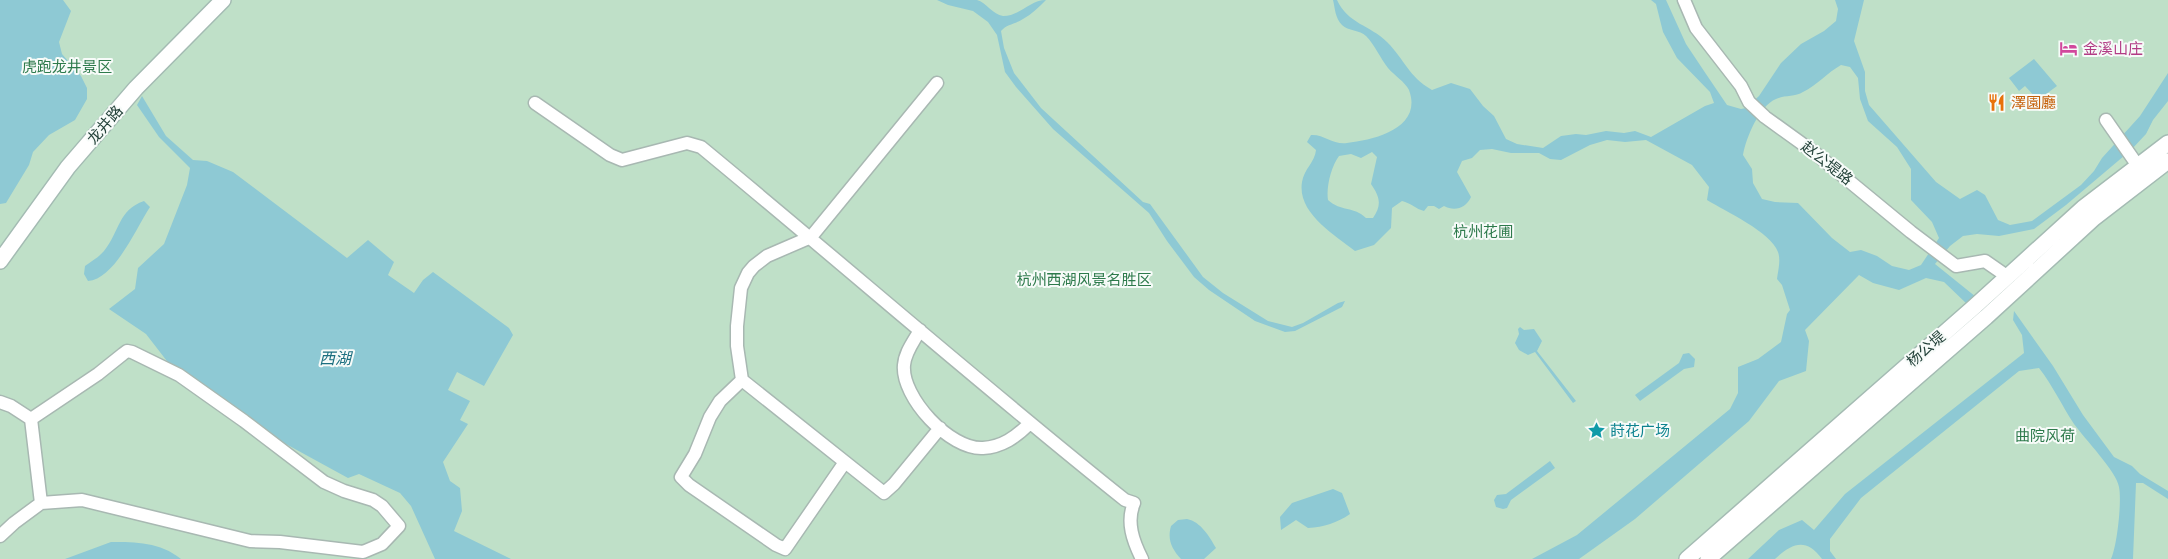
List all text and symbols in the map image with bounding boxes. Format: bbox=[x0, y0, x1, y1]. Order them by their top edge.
hotel icon: 金溪山庄 bbox=[2059, 39, 2079, 59]
place label: 金溪山庄 bbox=[2083, 40, 2143, 58]
park label: 虎跑龙井景区 bbox=[22, 58, 112, 76]
restaurant icon: 澤園廳 bbox=[1987, 93, 2007, 113]
place label: 澤園廳 bbox=[2011, 94, 2056, 112]
street label: 龙井路 bbox=[83, 102, 127, 148]
street label: 赵公堤路 bbox=[1798, 137, 1856, 189]
park label: 杭州花圃 bbox=[1453, 223, 1513, 241]
park label: 杭州西湖风景名胜区 bbox=[1016, 271, 1152, 289]
street label: 杨公堤 bbox=[1903, 327, 1949, 371]
water label: 西湖 bbox=[319, 349, 354, 368]
place icon: 莳花广场 bbox=[1586, 421, 1606, 441]
place label: 莳花广场 bbox=[1610, 422, 1670, 440]
park label: 曲院风荷 bbox=[2015, 427, 2075, 445]

